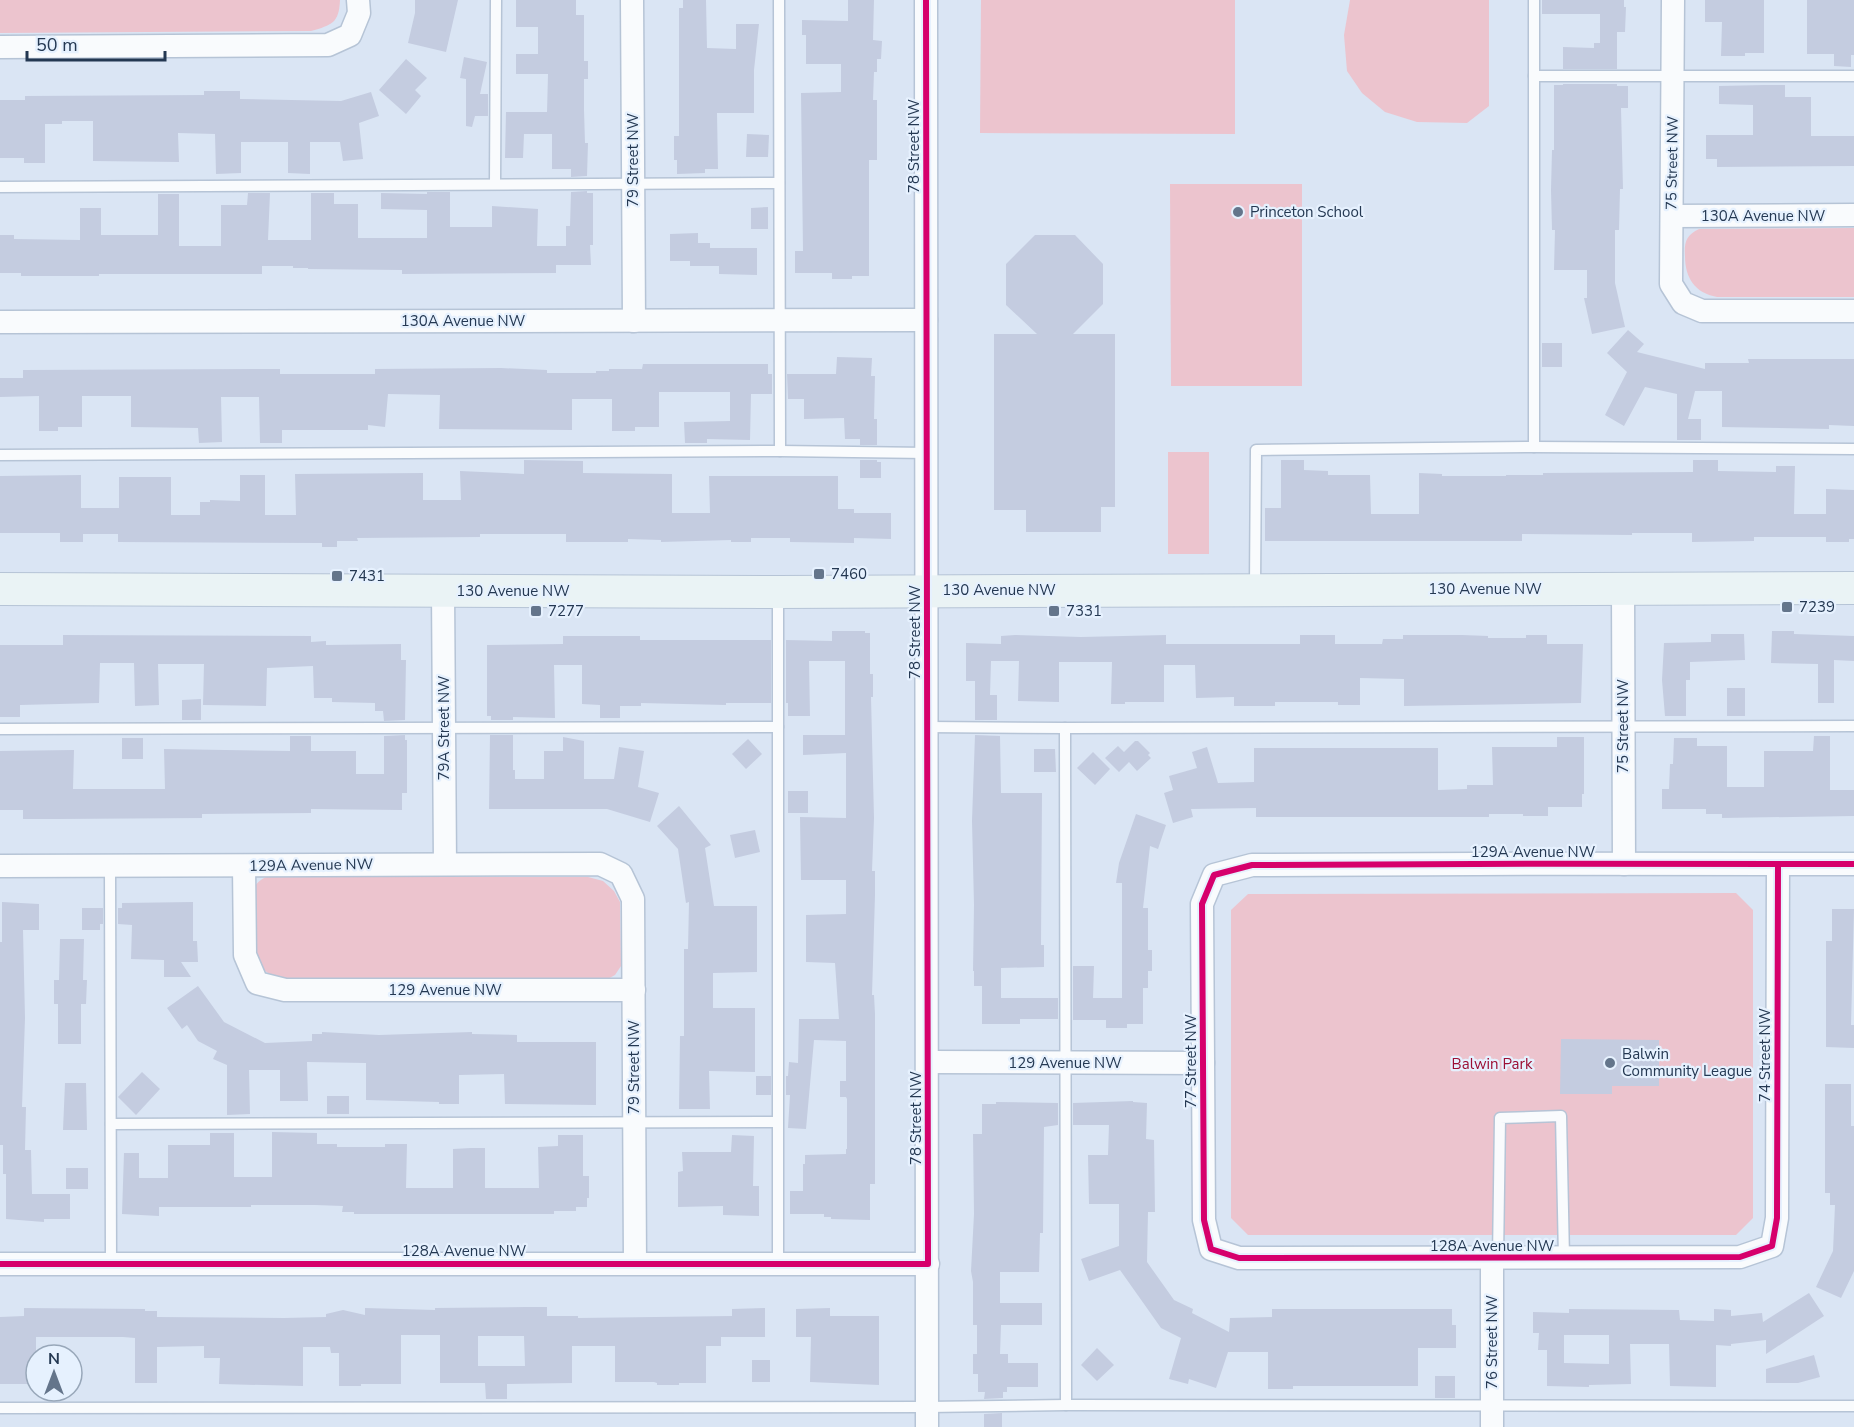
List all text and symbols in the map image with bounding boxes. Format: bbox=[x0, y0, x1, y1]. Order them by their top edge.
scale bar bbox=[27, 24, 165, 62]
text: 50 m bbox=[36, 33, 78, 57]
street label: 78 Street NW bbox=[904, 98, 924, 193]
street label: 79 Street NW bbox=[623, 112, 643, 207]
street label: 75 Street NW bbox=[1661, 115, 1683, 210]
place label: Princeton School bbox=[1250, 202, 1364, 222]
marker: Princeton School bbox=[1231, 205, 1245, 219]
street label: 130A Avenue NW bbox=[1701, 206, 1826, 226]
street label: 130A Avenue NW bbox=[401, 311, 526, 331]
place label: 7460 bbox=[831, 564, 867, 584]
place label: 7431 bbox=[349, 566, 385, 586]
marker: 7460 bbox=[812, 567, 826, 581]
marker: 7431 bbox=[330, 569, 344, 583]
street label: 130 Avenue NW bbox=[1428, 579, 1542, 599]
street label: 130 Avenue NW bbox=[942, 580, 1056, 600]
street label: 130 Avenue NW bbox=[456, 581, 570, 601]
street label: 78 Street NW bbox=[905, 584, 925, 679]
place label: 7239 bbox=[1799, 597, 1835, 617]
marker: 7239 bbox=[1780, 600, 1794, 614]
place label: 7277 bbox=[548, 601, 584, 621]
place label: 7331 bbox=[1066, 601, 1102, 621]
marker: 7277 bbox=[529, 604, 543, 618]
marker: 7331 bbox=[1047, 604, 1061, 618]
street label: 79A Street NW bbox=[434, 675, 454, 781]
street label: 75 Street NW bbox=[1613, 678, 1633, 773]
street label: 129A Avenue NW bbox=[1471, 842, 1596, 862]
street label: 129A Avenue NW bbox=[249, 854, 374, 876]
street label: 129 Avenue NW bbox=[388, 980, 502, 1000]
street label: 74 Street NW bbox=[1755, 1007, 1775, 1102]
street label: 77 Street NW bbox=[1181, 1013, 1201, 1108]
street label: 79 Street NW bbox=[624, 1019, 644, 1114]
place label: Balwin Community League bbox=[1622, 1044, 1752, 1081]
street label: 129 Avenue NW bbox=[1008, 1053, 1122, 1073]
park label: Balwin Park bbox=[1452, 1054, 1533, 1074]
marker: Balwin Community League bbox=[1603, 1056, 1617, 1070]
street label: 78 Street NW bbox=[906, 1070, 926, 1165]
street label: 128A Avenue NW bbox=[1430, 1236, 1555, 1256]
street label: 128A Avenue NW bbox=[402, 1241, 527, 1261]
street label: 76 Street NW bbox=[1482, 1294, 1502, 1389]
north arrow bbox=[24, 1343, 84, 1403]
text: N bbox=[48, 1348, 60, 1370]

